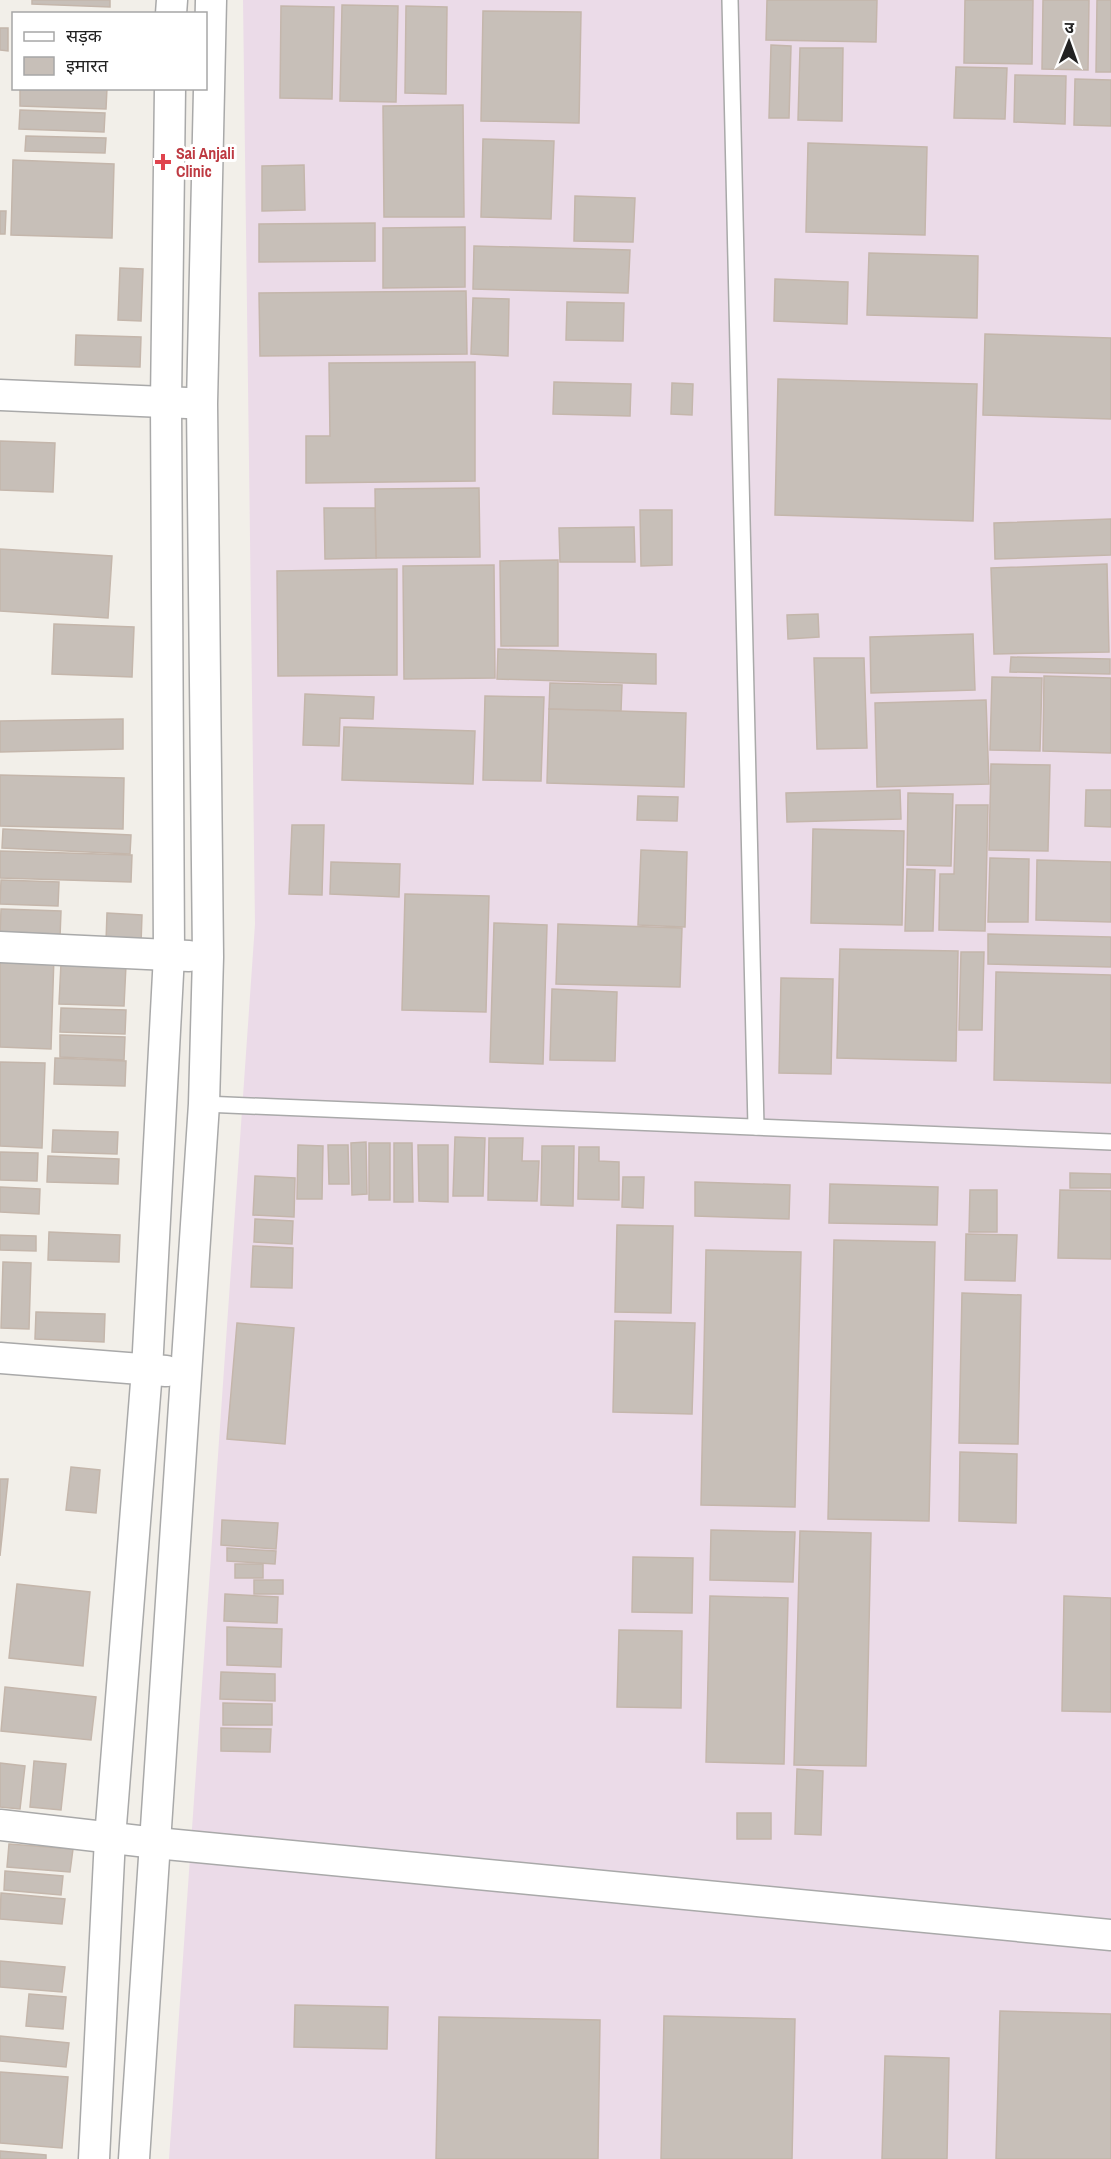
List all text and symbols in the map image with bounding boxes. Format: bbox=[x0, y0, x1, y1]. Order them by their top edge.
legend bbox=[12, 12, 207, 90]
north arrow bbox=[1039, 12, 1099, 72]
text: उ bbox=[1064, 16, 1075, 38]
text: सड़क bbox=[66, 23, 103, 48]
text: इमारत bbox=[66, 53, 109, 78]
place label: Sai Anjali Clinic bbox=[176, 142, 235, 182]
marker: Sai Anjali Clinic bbox=[154, 153, 172, 171]

